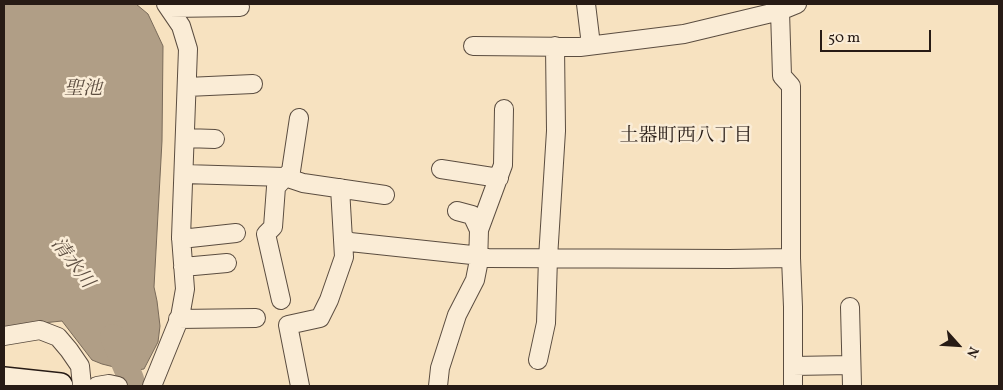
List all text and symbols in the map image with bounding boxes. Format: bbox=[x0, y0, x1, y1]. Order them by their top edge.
scale bar bbox=[823, 20, 934, 52]
text: 50 m bbox=[828, 28, 860, 49]
water label: 聖池 bbox=[64, 80, 102, 102]
district label: 土器町西八丁目 bbox=[620, 127, 752, 149]
water label: 清水川 bbox=[45, 234, 97, 294]
north arrow bbox=[933, 320, 983, 370]
text: N bbox=[961, 343, 983, 361]

